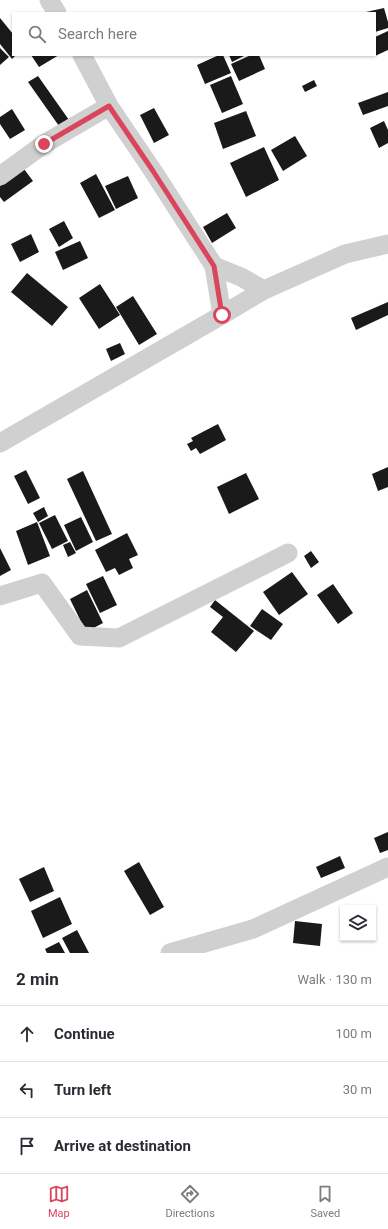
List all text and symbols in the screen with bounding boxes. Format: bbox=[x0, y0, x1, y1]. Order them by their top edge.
search box bbox=[12, 12, 376, 56]
icon: search bbox=[26, 23, 48, 45]
text: Search here bbox=[58, 25, 137, 43]
route end bbox=[35, 135, 53, 153]
route start bbox=[213, 306, 231, 324]
map controls bbox=[340, 905, 376, 941]
button: layers bbox=[340, 905, 376, 941]
text: 2 min bbox=[16, 969, 59, 989]
text: Walk · 130 m bbox=[297, 972, 372, 987]
icon: ahead bbox=[16, 1023, 38, 1045]
text: Continue bbox=[54, 1025, 115, 1043]
text: 100 m bbox=[335, 1026, 372, 1041]
icon: left bbox=[16, 1079, 38, 1101]
text: Turn left bbox=[54, 1081, 111, 1099]
text: 30 m bbox=[343, 1082, 372, 1097]
icon: arrive bbox=[16, 1135, 38, 1157]
text: Arrive at destination bbox=[54, 1137, 191, 1155]
tab: Map bbox=[48, 1183, 70, 1220]
tab: Directions bbox=[165, 1183, 215, 1220]
tab: Saved bbox=[310, 1183, 340, 1220]

